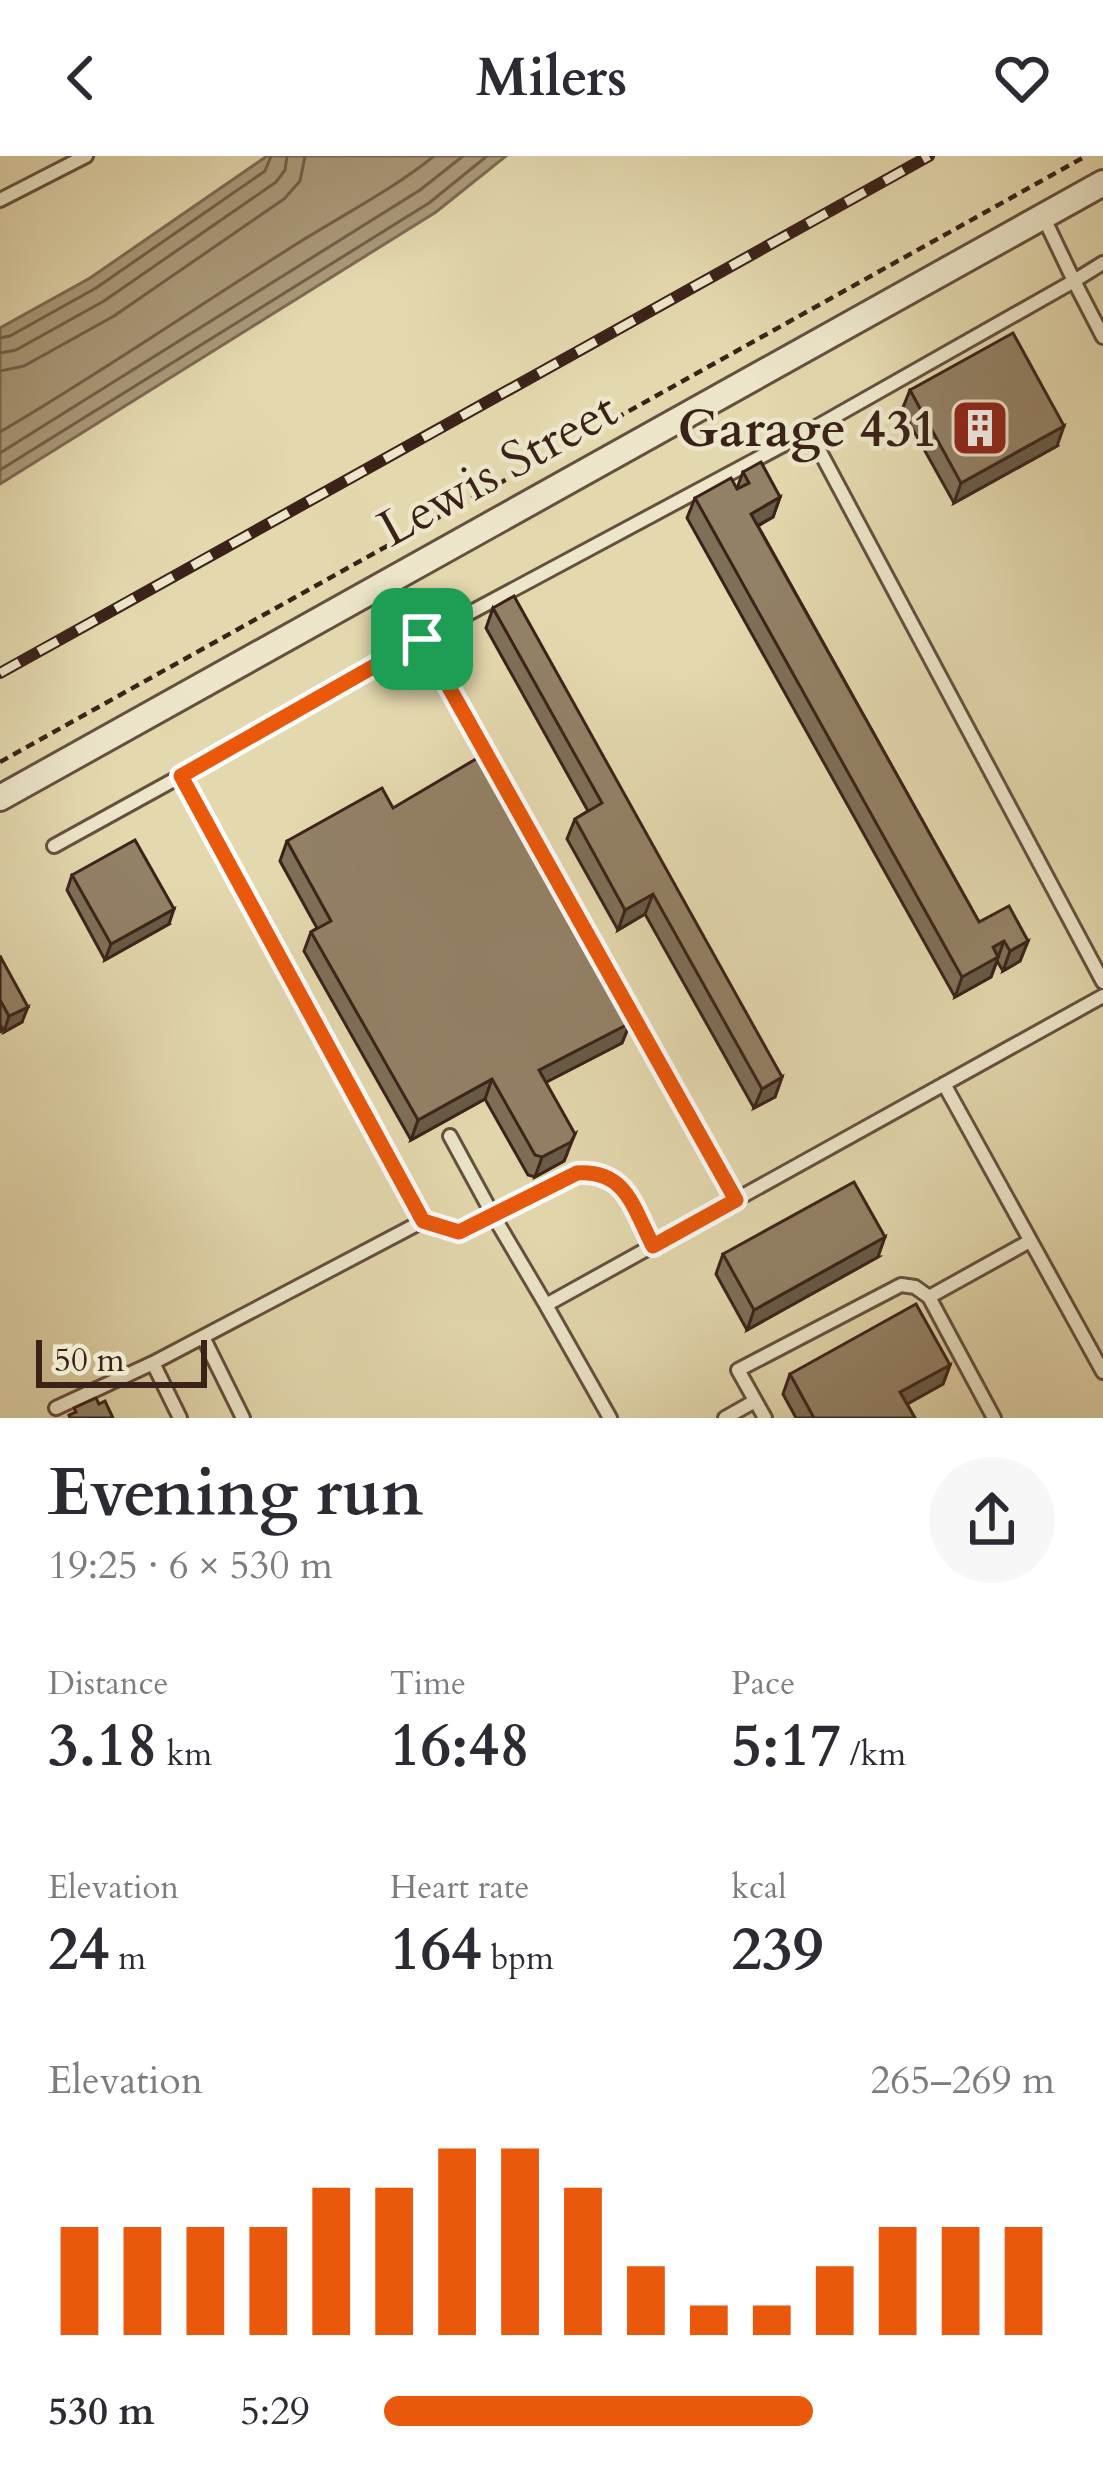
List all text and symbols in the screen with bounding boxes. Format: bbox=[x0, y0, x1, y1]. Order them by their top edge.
text: Milers bbox=[476, 42, 627, 115]
icon: back bbox=[48, 45, 114, 111]
icon: heart bbox=[989, 45, 1055, 111]
street label: Lewis Street bbox=[366, 375, 630, 564]
place label: Garage 431 bbox=[678, 395, 938, 465]
building icon: Garage 431 bbox=[949, 397, 1011, 459]
pin bbox=[371, 588, 473, 690]
icon: arrive bbox=[389, 606, 455, 672]
scale bar bbox=[36, 1334, 207, 1387]
text: 50 m bbox=[54, 1338, 125, 1383]
text: Evening run bbox=[48, 1449, 423, 1538]
button: share bbox=[929, 1457, 1055, 1583]
text: 19:25 · 6 × 530 m bbox=[48, 1539, 333, 1592]
text: Distance bbox=[48, 1661, 169, 1706]
text: Time bbox=[390, 1661, 466, 1706]
text: Pace bbox=[731, 1661, 795, 1706]
text: 3.18 bbox=[48, 1706, 158, 1787]
text: 16:48 bbox=[390, 1706, 530, 1787]
text: 5:17 bbox=[731, 1706, 841, 1787]
text: km bbox=[158, 1732, 212, 1777]
text: /km bbox=[841, 1732, 906, 1777]
text: Elevation bbox=[48, 1865, 179, 1910]
text: Heart rate bbox=[390, 1865, 530, 1910]
text: kcal bbox=[731, 1865, 787, 1910]
text: 24 bbox=[48, 1910, 109, 1991]
text: 164 bbox=[390, 1910, 482, 1991]
text: 239 bbox=[731, 1910, 824, 1991]
text: m bbox=[109, 1936, 146, 1981]
text: bpm bbox=[482, 1936, 554, 1981]
text: Elevation bbox=[48, 2054, 203, 2107]
text: 265–269 m bbox=[870, 2054, 1055, 2107]
text: 530 m bbox=[48, 2385, 154, 2438]
text: 5:29 bbox=[240, 2385, 310, 2438]

